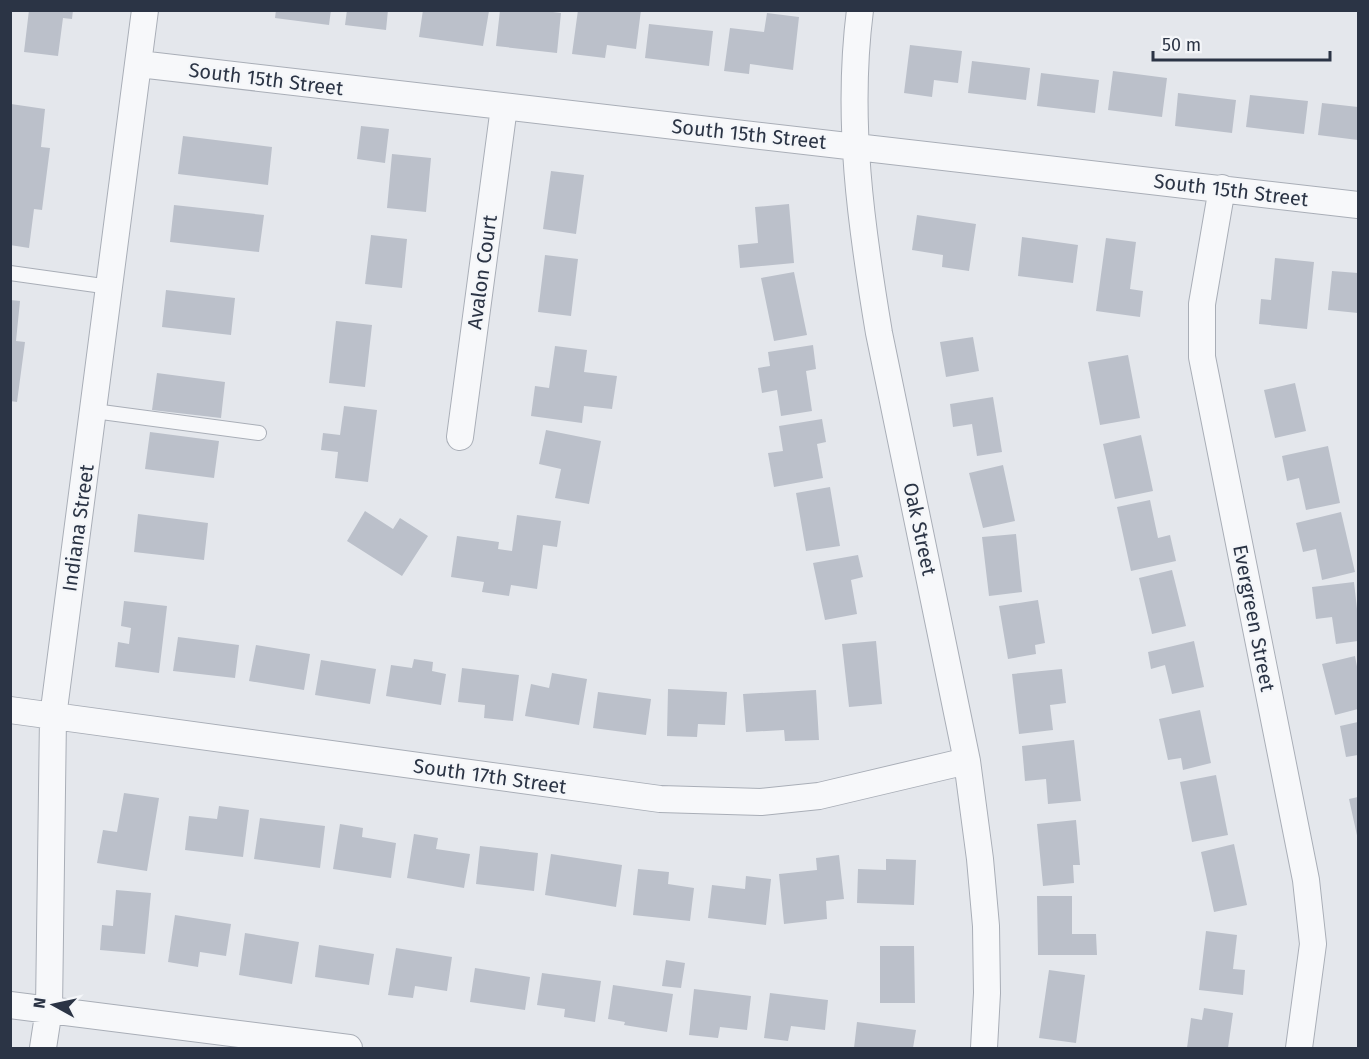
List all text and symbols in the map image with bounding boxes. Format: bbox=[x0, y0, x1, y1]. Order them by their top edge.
scale bar bbox=[1153, 24, 1330, 62]
text: 50 m bbox=[1162, 34, 1201, 56]
street label: South 15th Street bbox=[187, 58, 345, 100]
street label: South 15th Street bbox=[670, 114, 828, 154]
street label: South 15th Street bbox=[1152, 169, 1310, 211]
street label: Avalon Court bbox=[462, 213, 502, 331]
street label: Indiana Street bbox=[57, 462, 99, 593]
street label: Oak Street bbox=[898, 480, 942, 578]
street label: Evergreen Street bbox=[1228, 543, 1280, 694]
street label: South 17th Street bbox=[412, 753, 569, 799]
north arrow bbox=[24, 975, 84, 1035]
text: N bbox=[29, 996, 50, 1010]

